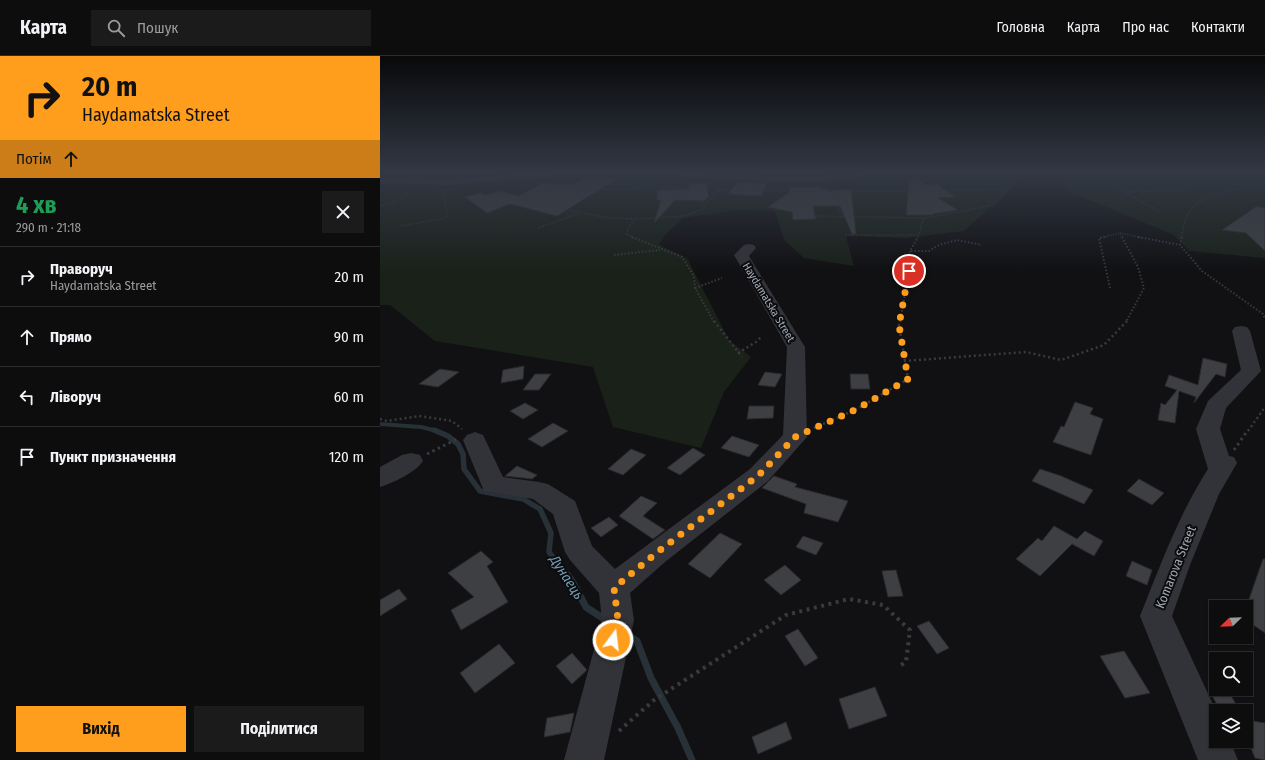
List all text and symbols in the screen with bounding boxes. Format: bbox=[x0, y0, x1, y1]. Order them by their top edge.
search box bbox=[91, 10, 371, 46]
text: Карта bbox=[20, 16, 67, 39]
icon: search bbox=[105, 17, 127, 39]
text: Пошук bbox=[137, 19, 178, 37]
text: Головна bbox=[997, 19, 1045, 36]
text: Карта bbox=[1067, 19, 1100, 36]
text: Про нас bbox=[1122, 19, 1169, 36]
text: Контакти bbox=[1191, 19, 1245, 36]
text: 20 m bbox=[82, 70, 137, 103]
icon: right bbox=[16, 72, 68, 124]
text: Haydamatska Street bbox=[82, 104, 230, 126]
icon: ahead bbox=[60, 148, 82, 170]
text: Потім bbox=[16, 150, 52, 168]
text: 4 хв bbox=[16, 191, 57, 219]
button: close bbox=[322, 191, 364, 233]
text: 290 m · 21:18 bbox=[16, 220, 81, 235]
pin bbox=[892, 254, 926, 288]
text: Праворуч bbox=[50, 260, 113, 278]
street label: Haydamatska Street bbox=[740, 260, 798, 345]
icon: arrive bbox=[898, 260, 920, 282]
icon: right bbox=[16, 266, 38, 288]
text: 20 m bbox=[335, 268, 364, 286]
text: Haydamatska Street bbox=[50, 278, 157, 293]
icon: ahead bbox=[16, 326, 38, 348]
text: Прямо bbox=[50, 328, 92, 346]
text: 90 m bbox=[334, 328, 364, 346]
icon: left bbox=[16, 386, 38, 408]
text: Ліворуч bbox=[50, 388, 101, 406]
text: 60 m bbox=[334, 388, 364, 406]
icon: arrive bbox=[16, 446, 38, 468]
text: Пункт призначення bbox=[50, 448, 176, 466]
text: 120 m bbox=[329, 448, 364, 466]
street label: Komarova Street bbox=[1152, 523, 1199, 611]
water label: Дунаець bbox=[546, 551, 587, 602]
north arrow bbox=[1209, 600, 1253, 644]
map controls bbox=[1209, 600, 1253, 748]
position arrow bbox=[592, 619, 634, 661]
button: search bbox=[1209, 652, 1253, 696]
button: layers bbox=[1209, 704, 1253, 748]
button: Вихід bbox=[16, 706, 186, 752]
button: Поділитися bbox=[194, 706, 364, 752]

